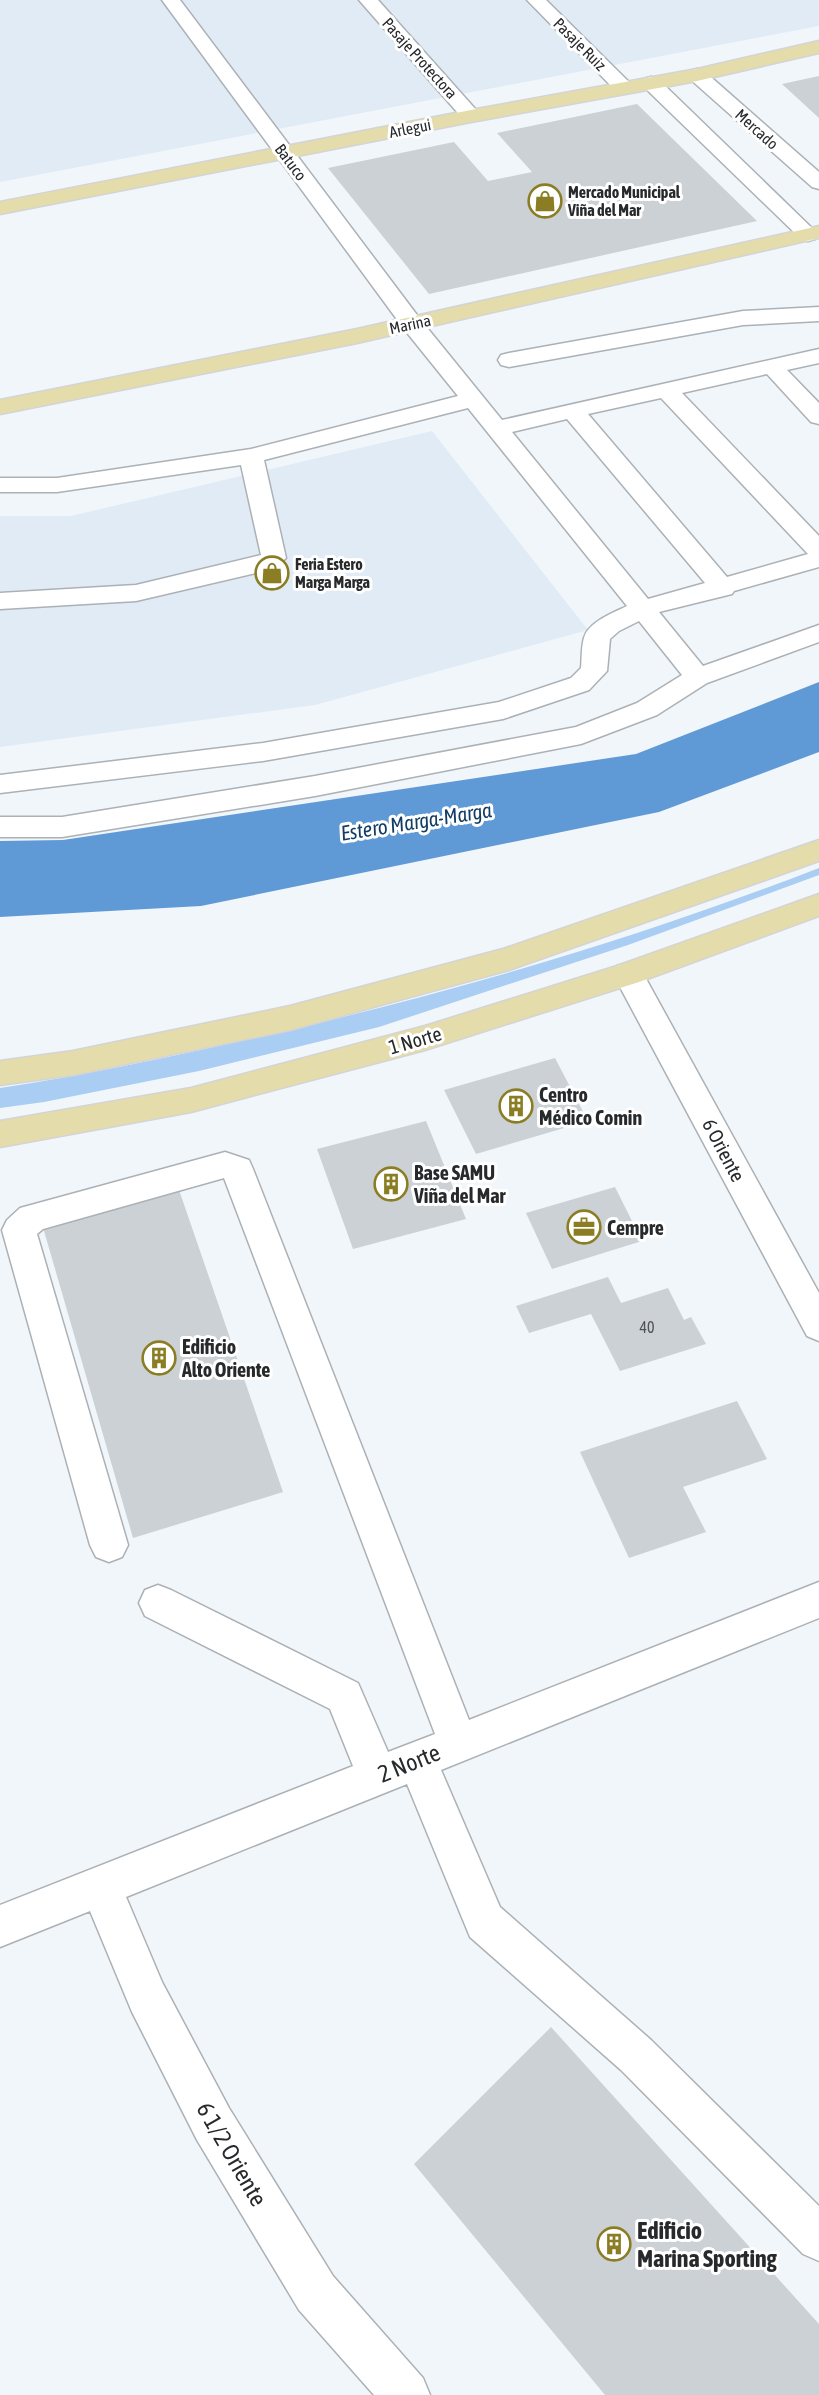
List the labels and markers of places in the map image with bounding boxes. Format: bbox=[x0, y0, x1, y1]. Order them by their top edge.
shop icon: Mercado Municipal Viña del Mar bbox=[527, 183, 563, 219]
place label: Mercado Municipal Viña del Mar bbox=[567, 183, 681, 219]
shop icon: Feria Estero Marga Marga bbox=[254, 555, 290, 591]
place label: Feria Estero Marga Marga bbox=[295, 555, 370, 591]
place label: Centro Médico Comin bbox=[539, 1083, 642, 1129]
building icon: Centro Médico Comin bbox=[498, 1088, 534, 1124]
place label: Base SAMU Viña del Mar bbox=[413, 1161, 506, 1207]
building icon: Base SAMU Viña del Mar bbox=[373, 1166, 409, 1202]
office icon: Cempre bbox=[566, 1209, 602, 1245]
place label: Cempre bbox=[607, 1216, 664, 1239]
place label: Edificio Alto Oriente bbox=[181, 1335, 270, 1381]
building icon: Edificio Alto Oriente bbox=[141, 1340, 177, 1376]
place label: Edificio Marina Sporting bbox=[637, 2217, 778, 2272]
building icon: Edificio Marina Sporting bbox=[596, 2226, 632, 2262]

